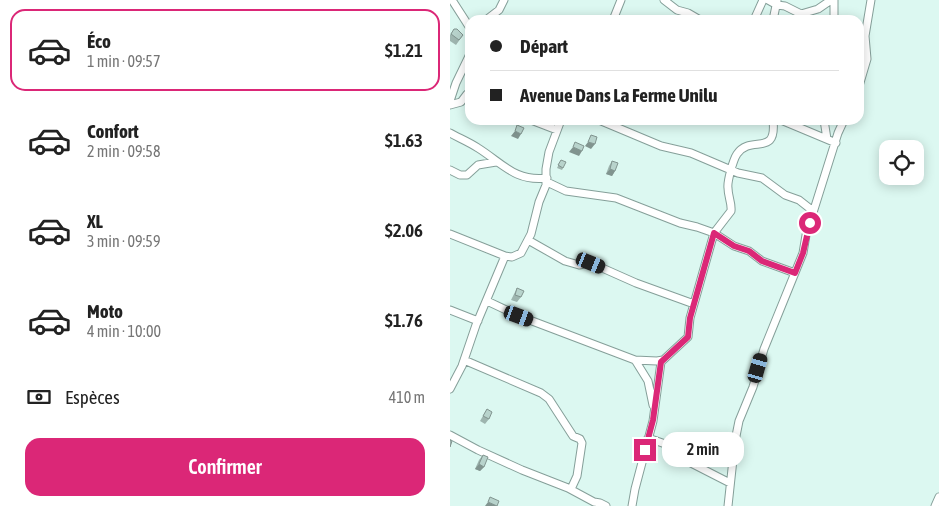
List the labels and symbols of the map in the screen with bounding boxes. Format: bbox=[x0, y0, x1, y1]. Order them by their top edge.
route start bbox=[799, 212, 821, 234]
car bbox=[574, 250, 607, 276]
car bbox=[502, 304, 535, 328]
car bbox=[746, 352, 769, 384]
callout: 2 min bbox=[662, 432, 745, 468]
route end bbox=[634, 439, 656, 461]

